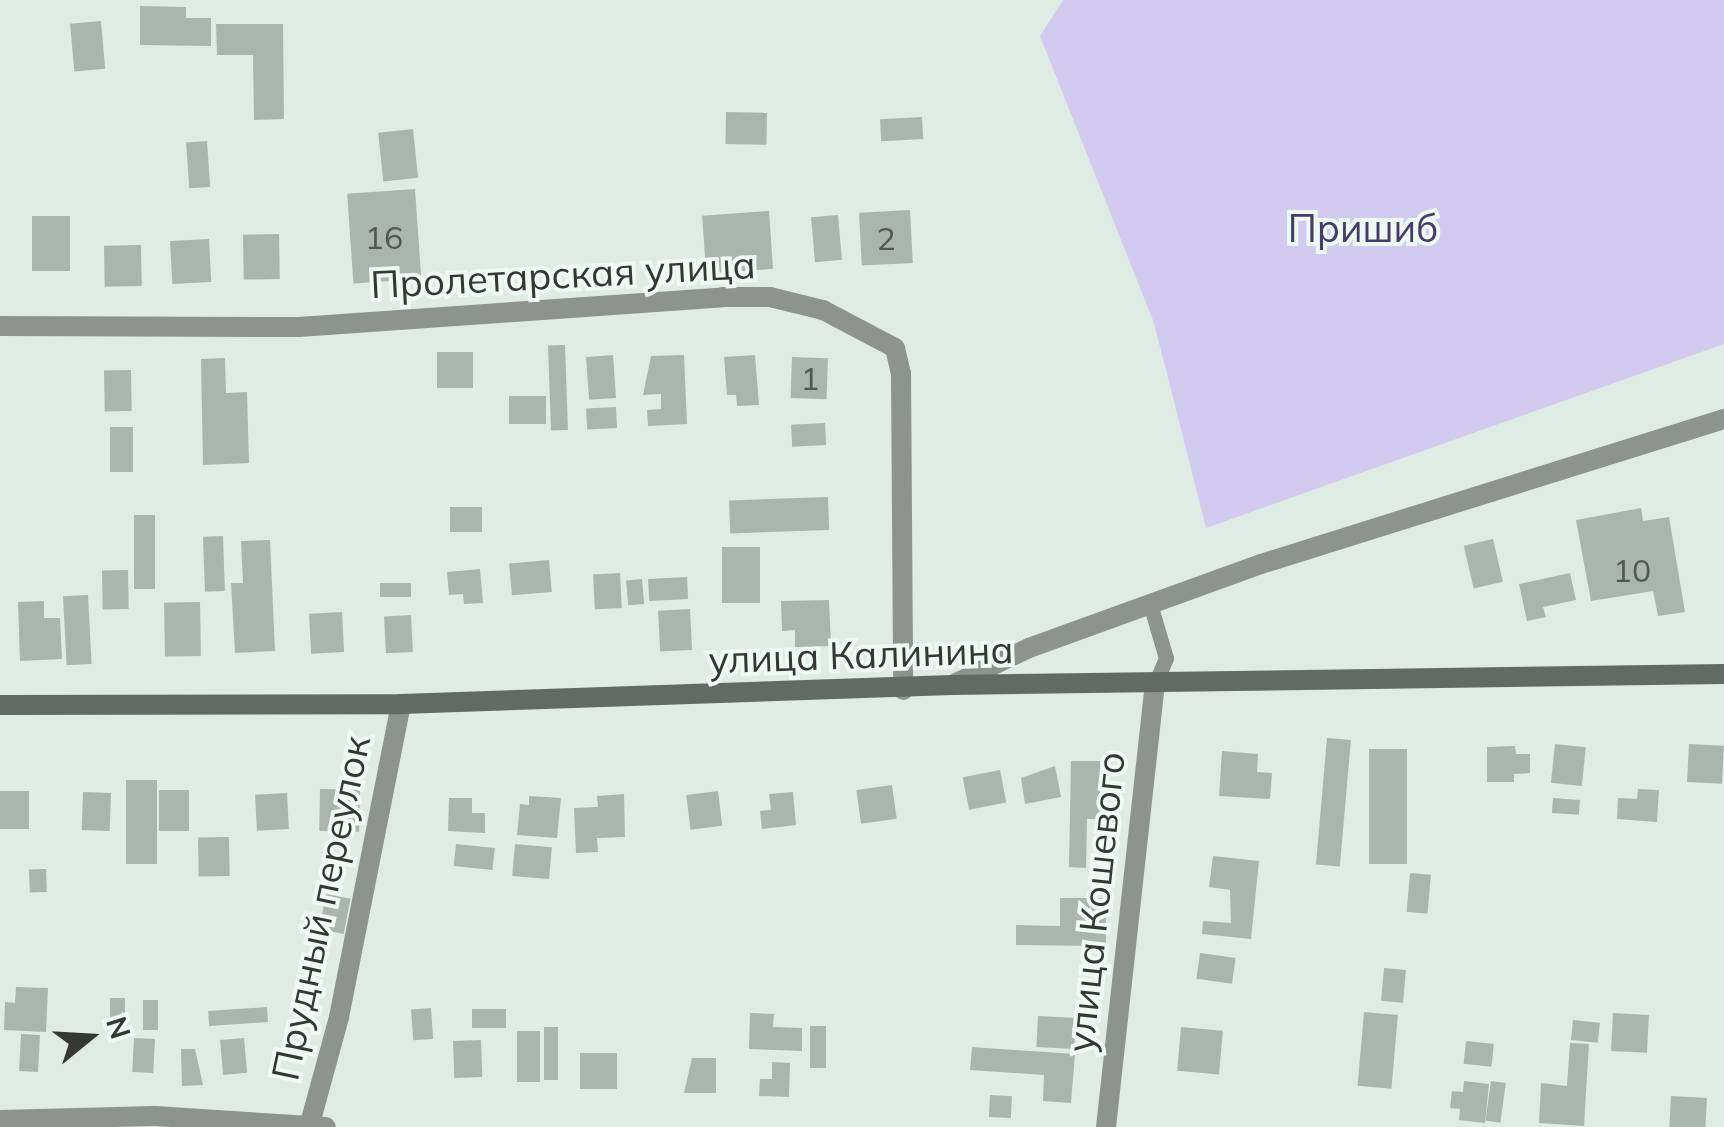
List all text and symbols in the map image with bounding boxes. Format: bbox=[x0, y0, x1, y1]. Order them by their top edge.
park label: Пришиб bbox=[1288, 206, 1438, 252]
house number: 16 bbox=[365, 218, 403, 256]
house number: 2 bbox=[876, 219, 896, 257]
street label: Пролетарская улица bbox=[369, 242, 757, 308]
house number: 1 bbox=[800, 359, 820, 397]
house number: 10 bbox=[1613, 551, 1651, 589]
street label: улица Калинина bbox=[708, 627, 1014, 683]
street label: Прудный переулок bbox=[262, 732, 380, 1084]
street label: улица Кошевого bbox=[1058, 750, 1134, 1054]
north arrow bbox=[40, 987, 140, 1087]
text: N bbox=[99, 1012, 139, 1043]

